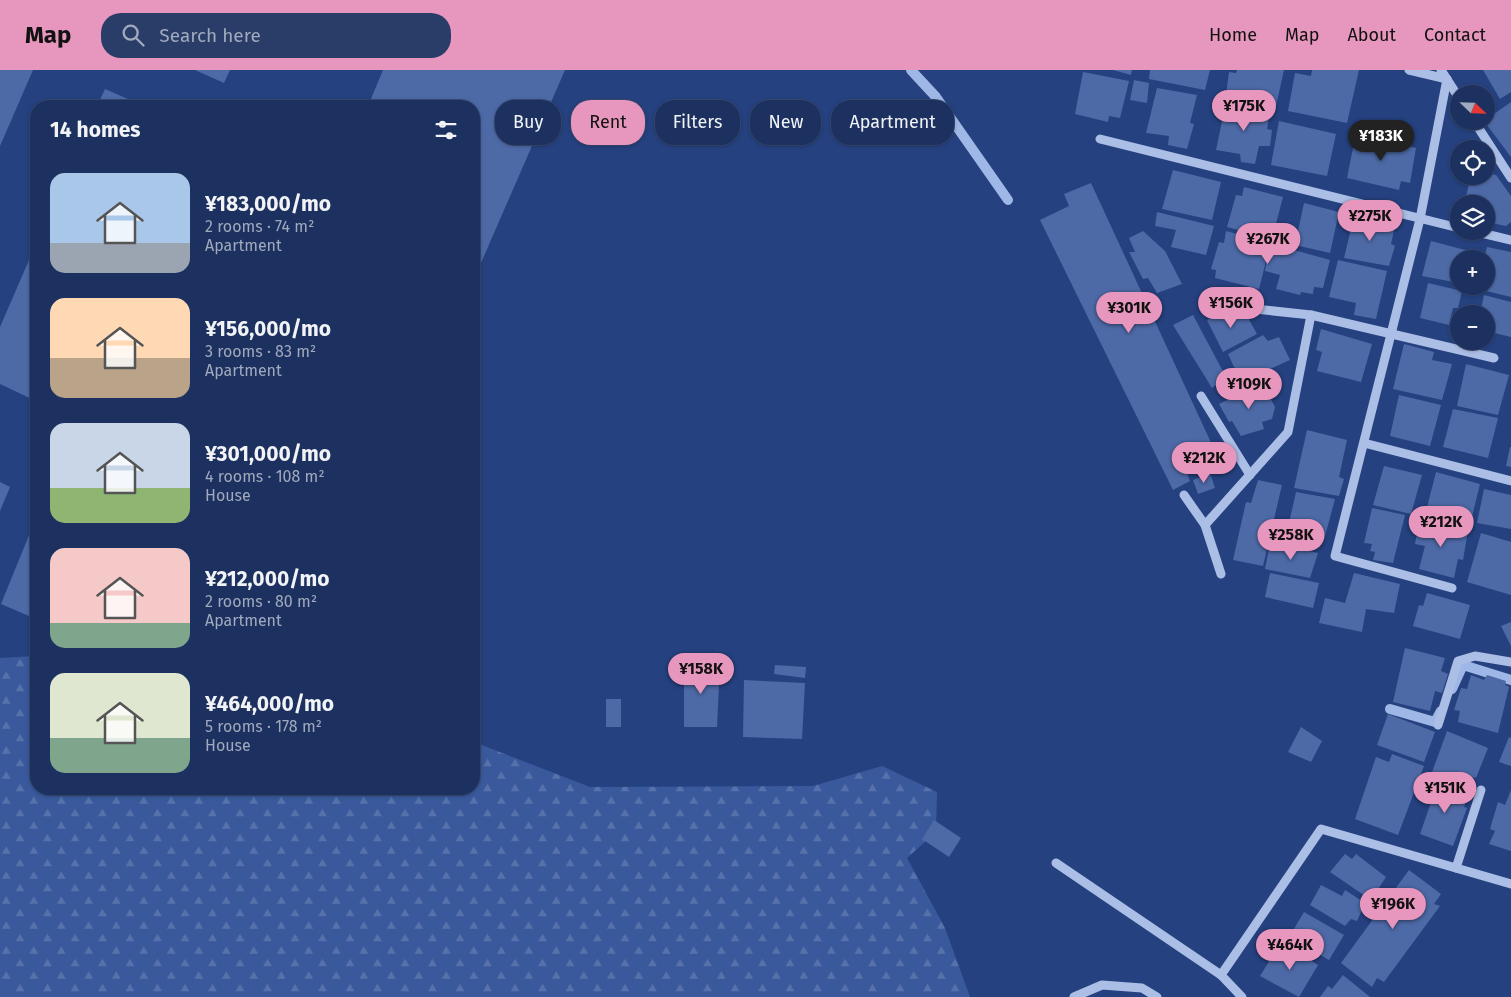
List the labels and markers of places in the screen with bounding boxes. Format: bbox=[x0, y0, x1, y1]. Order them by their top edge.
pin: ¥175K bbox=[1209, 90, 1279, 132]
pin: ¥183K bbox=[1346, 119, 1416, 162]
pin: ¥275K bbox=[1335, 200, 1405, 242]
pin: ¥267K bbox=[1233, 222, 1303, 265]
pin: ¥156K bbox=[1196, 286, 1266, 329]
pin: ¥301K bbox=[1094, 292, 1164, 334]
pin: ¥109K bbox=[1214, 368, 1284, 410]
pin: ¥212K bbox=[1169, 442, 1239, 484]
pin: ¥212K bbox=[1406, 506, 1476, 548]
pin: ¥258K bbox=[1256, 518, 1326, 561]
pin: ¥158K bbox=[666, 652, 736, 695]
pin: ¥151K bbox=[1410, 772, 1480, 814]
pin: ¥196K bbox=[1358, 888, 1428, 930]
pin: ¥464K bbox=[1255, 928, 1325, 971]

